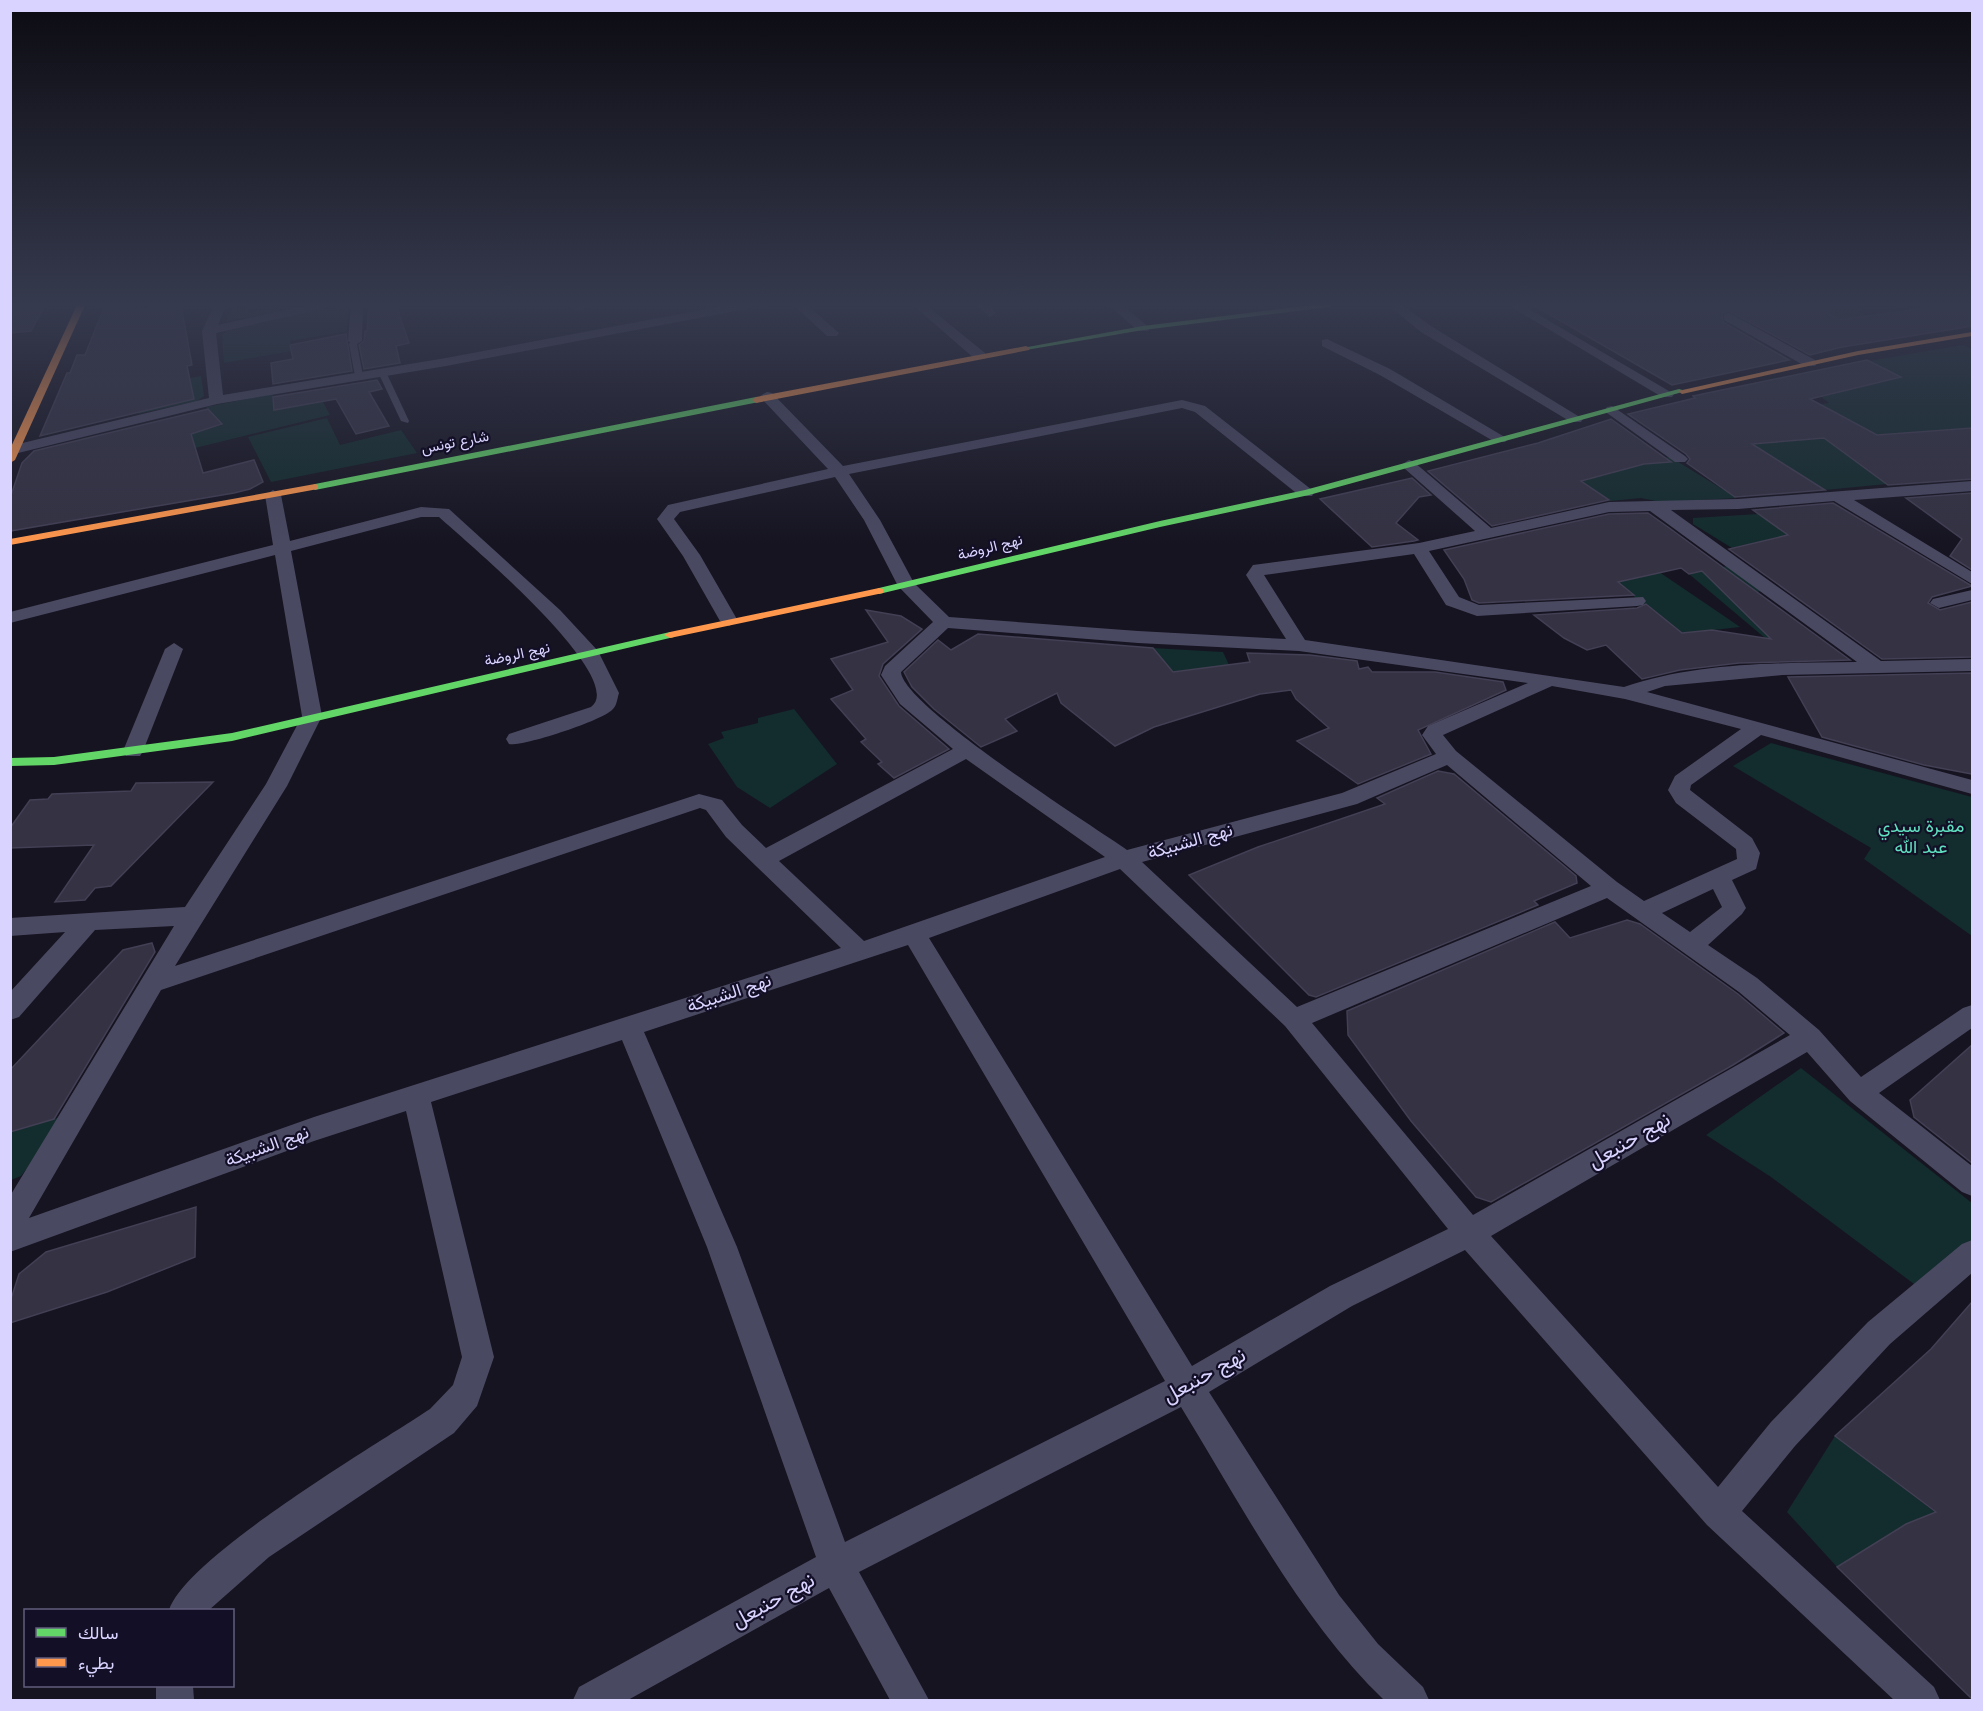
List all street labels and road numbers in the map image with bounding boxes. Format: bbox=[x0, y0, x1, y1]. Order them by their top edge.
street label: شارع تونس bbox=[420, 427, 491, 459]
street label: نهج الروضة bbox=[956, 530, 1025, 566]
street label: نهج الروضة bbox=[483, 638, 552, 672]
street label: نهج الشبيكة bbox=[1145, 819, 1235, 865]
street label: نهج الشبيكة bbox=[684, 970, 774, 1018]
street label: نهج حنبعل bbox=[1583, 1107, 1676, 1175]
street label: نهج الشبيكة bbox=[223, 1122, 312, 1172]
street label: نهج حنبعل bbox=[1158, 1342, 1251, 1409]
street label: نهج حنبعل bbox=[727, 1567, 820, 1634]

